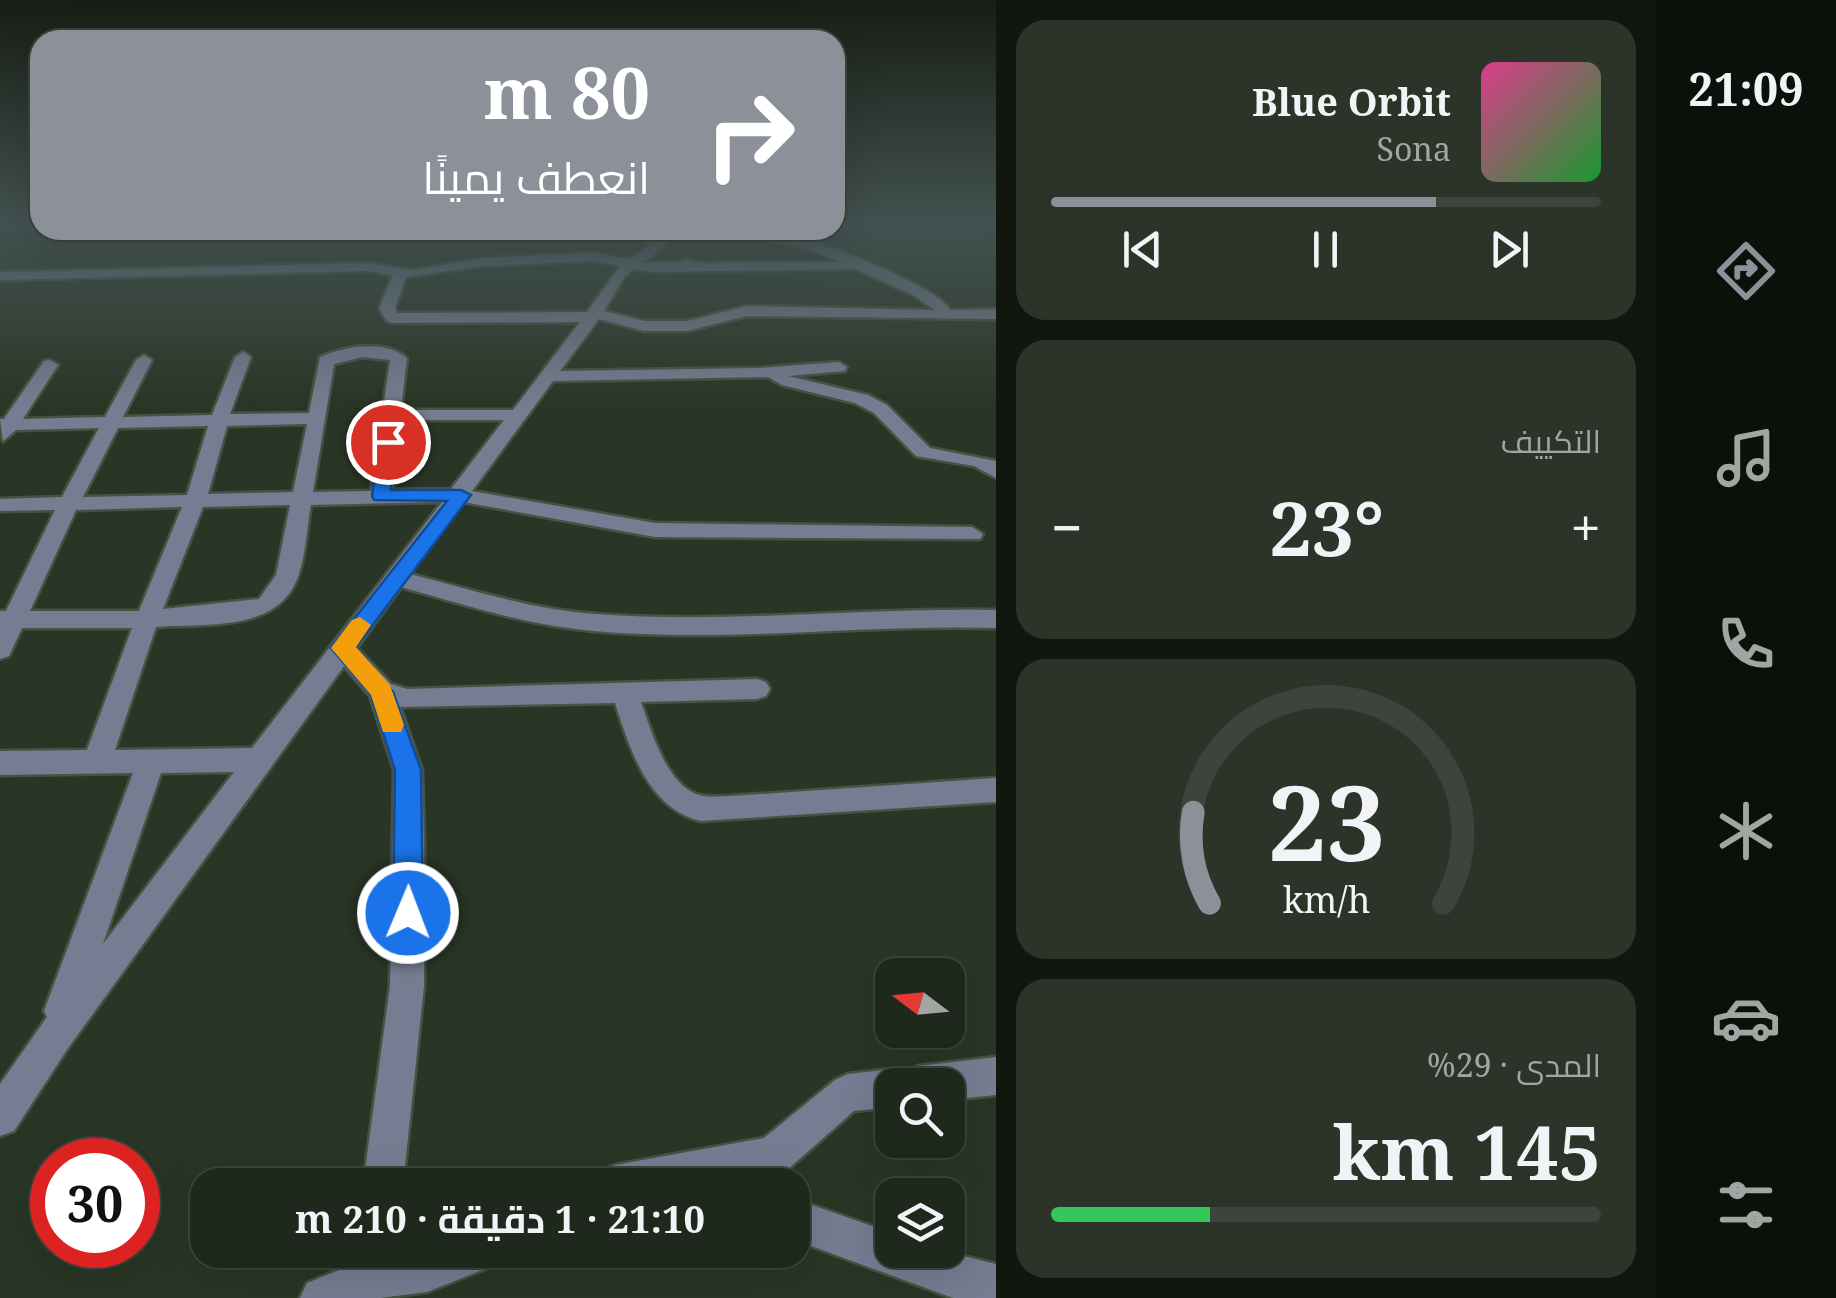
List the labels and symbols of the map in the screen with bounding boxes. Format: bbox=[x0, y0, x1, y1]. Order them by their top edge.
pin bbox=[346, 400, 431, 485]
position arrow bbox=[356, 861, 460, 965]
north arrow bbox=[875, 958, 965, 1048]
speed limit sign: 30 bbox=[30, 1138, 160, 1268]

